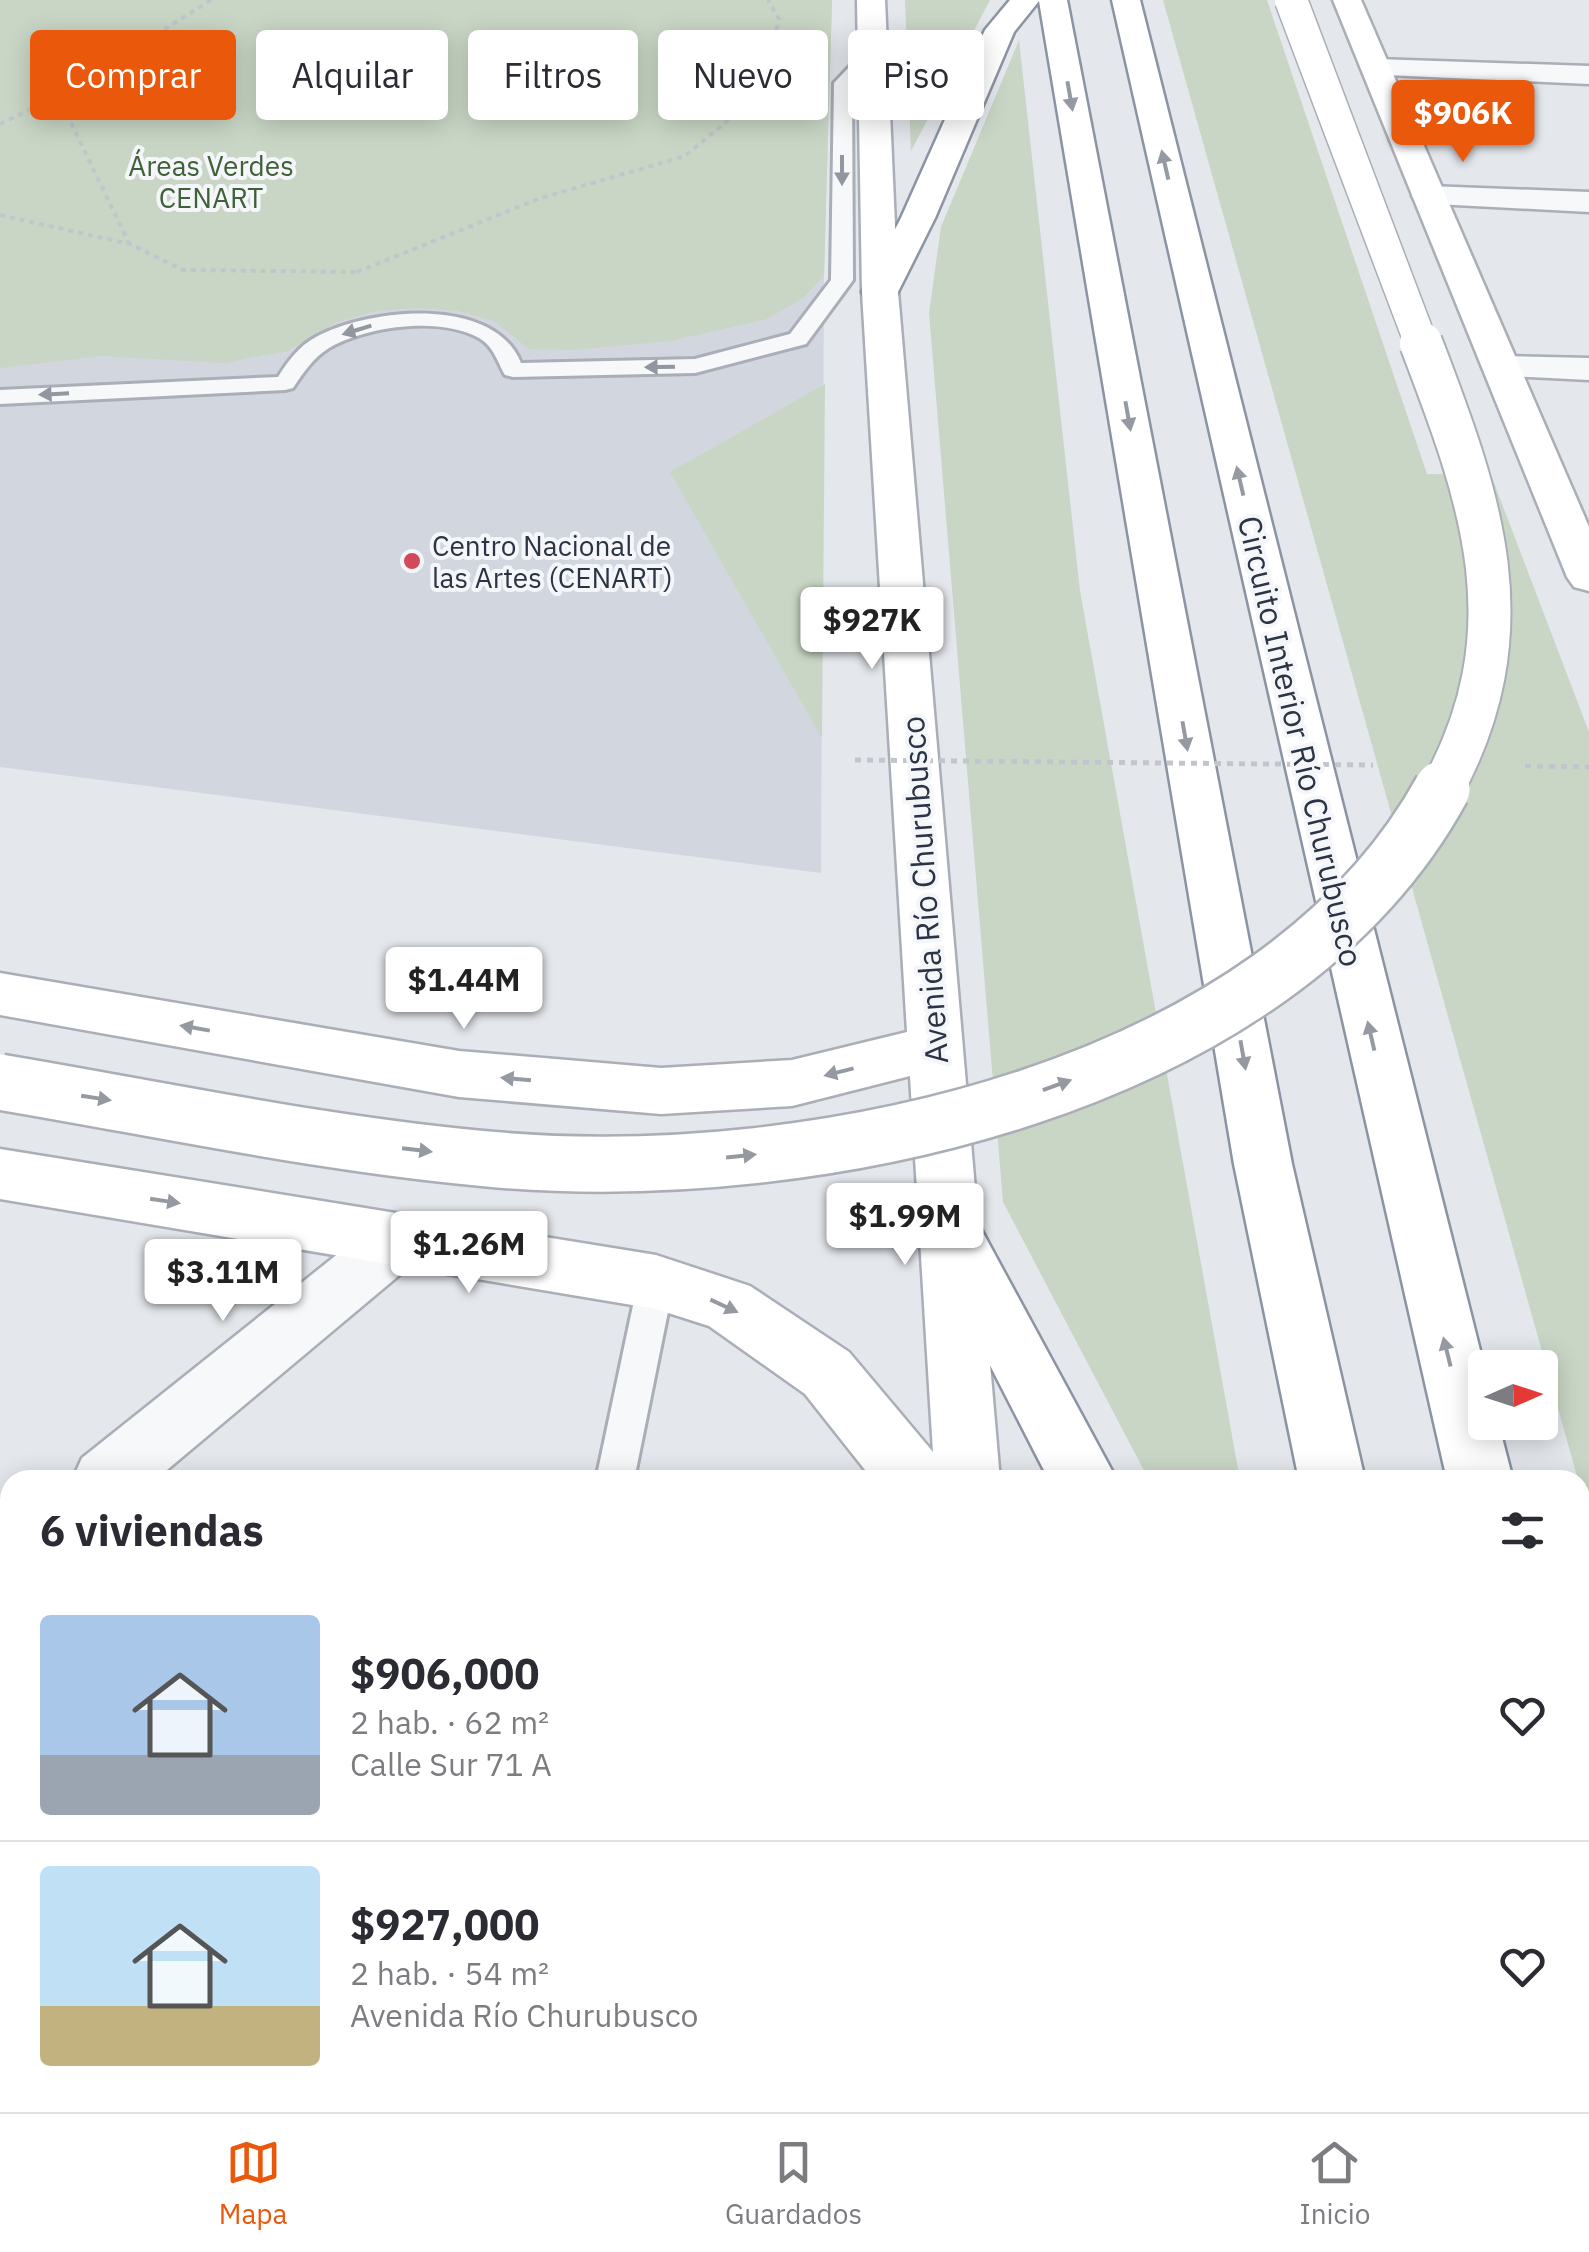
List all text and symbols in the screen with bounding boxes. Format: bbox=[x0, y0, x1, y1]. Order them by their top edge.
chip: Comprar bbox=[30, 30, 236, 120]
chip: Alquilar bbox=[256, 30, 448, 120]
chip: Filtros bbox=[468, 30, 638, 120]
chip: Nuevo bbox=[658, 30, 828, 120]
chip: Piso bbox=[848, 30, 984, 120]
pin: $906K bbox=[1393, 80, 1533, 165]
one-way arrow bbox=[1063, 81, 1078, 112]
text: $906K bbox=[1413, 91, 1513, 133]
park label: Áreas Verdes CENART bbox=[128, 147, 294, 216]
one-way arrow bbox=[1157, 149, 1172, 180]
one-way arrow bbox=[834, 155, 850, 187]
one-way arrow bbox=[341, 323, 372, 338]
one-way arrow bbox=[643, 359, 675, 375]
one-way arrow bbox=[37, 386, 69, 402]
one-way arrow bbox=[1120, 401, 1136, 432]
one-way arrow bbox=[1232, 465, 1247, 496]
street label: Circuito Interior Río Churubusco bbox=[1229, 512, 1373, 970]
place label: Centro Nacional de las Artes (CENART) bbox=[432, 527, 673, 596]
marker: Centro Nacional de las Artes (CENART) bbox=[401, 550, 423, 572]
pin: $927K bbox=[802, 587, 942, 672]
text: $927K bbox=[822, 598, 922, 640]
street label: Avenida Río Churubusco bbox=[891, 715, 957, 1065]
one-way arrow bbox=[1178, 720, 1193, 752]
pin: $1.44M bbox=[383, 947, 545, 1032]
text: $1.44M bbox=[408, 958, 520, 1000]
one-way arrow bbox=[179, 1020, 211, 1035]
one-way arrow bbox=[1363, 1020, 1378, 1051]
one-way arrow bbox=[1236, 1040, 1251, 1072]
one-way arrow bbox=[823, 1064, 854, 1080]
one-way arrow bbox=[500, 1071, 531, 1087]
one-way arrow bbox=[1042, 1077, 1072, 1092]
one-way arrow bbox=[81, 1091, 112, 1106]
one-way arrow bbox=[401, 1142, 433, 1158]
one-way arrow bbox=[726, 1148, 757, 1164]
pin: $1.99M bbox=[824, 1183, 986, 1268]
one-way arrow bbox=[150, 1194, 182, 1209]
text: $1.99M bbox=[849, 1194, 961, 1236]
pin: $1.26M bbox=[388, 1211, 550, 1296]
text: $1.26M bbox=[413, 1222, 525, 1264]
pin: $3.11M bbox=[142, 1239, 304, 1324]
text: $3.11M bbox=[167, 1250, 279, 1292]
one-way arrow bbox=[710, 1298, 739, 1315]
one-way arrow bbox=[1439, 1336, 1455, 1367]
north arrow bbox=[1468, 1350, 1558, 1440]
map controls bbox=[1468, 1350, 1558, 1440]
text: 6 viviendas bbox=[40, 1503, 264, 1558]
icon: filters bbox=[1495, 1503, 1550, 1558]
text: $906,000 bbox=[350, 1646, 539, 1701]
icon: home bbox=[120, 1655, 240, 1775]
icon: heart bbox=[1495, 1688, 1550, 1743]
text: 2 hab. · 62 m² bbox=[350, 1701, 549, 1743]
text: Calle Sur 71 A bbox=[350, 1743, 552, 1785]
text: $927,000 bbox=[350, 1897, 539, 1952]
icon: home bbox=[120, 1906, 240, 2026]
icon: heart bbox=[1495, 1939, 1550, 1994]
text: 2 hab. · 54 m² bbox=[350, 1952, 549, 1994]
text: Avenida Río Churubusco bbox=[350, 1994, 699, 2036]
tab: Mapa bbox=[219, 2135, 288, 2232]
tab: Guardados bbox=[725, 2135, 862, 2232]
tab: Inicio bbox=[1299, 2135, 1370, 2232]

